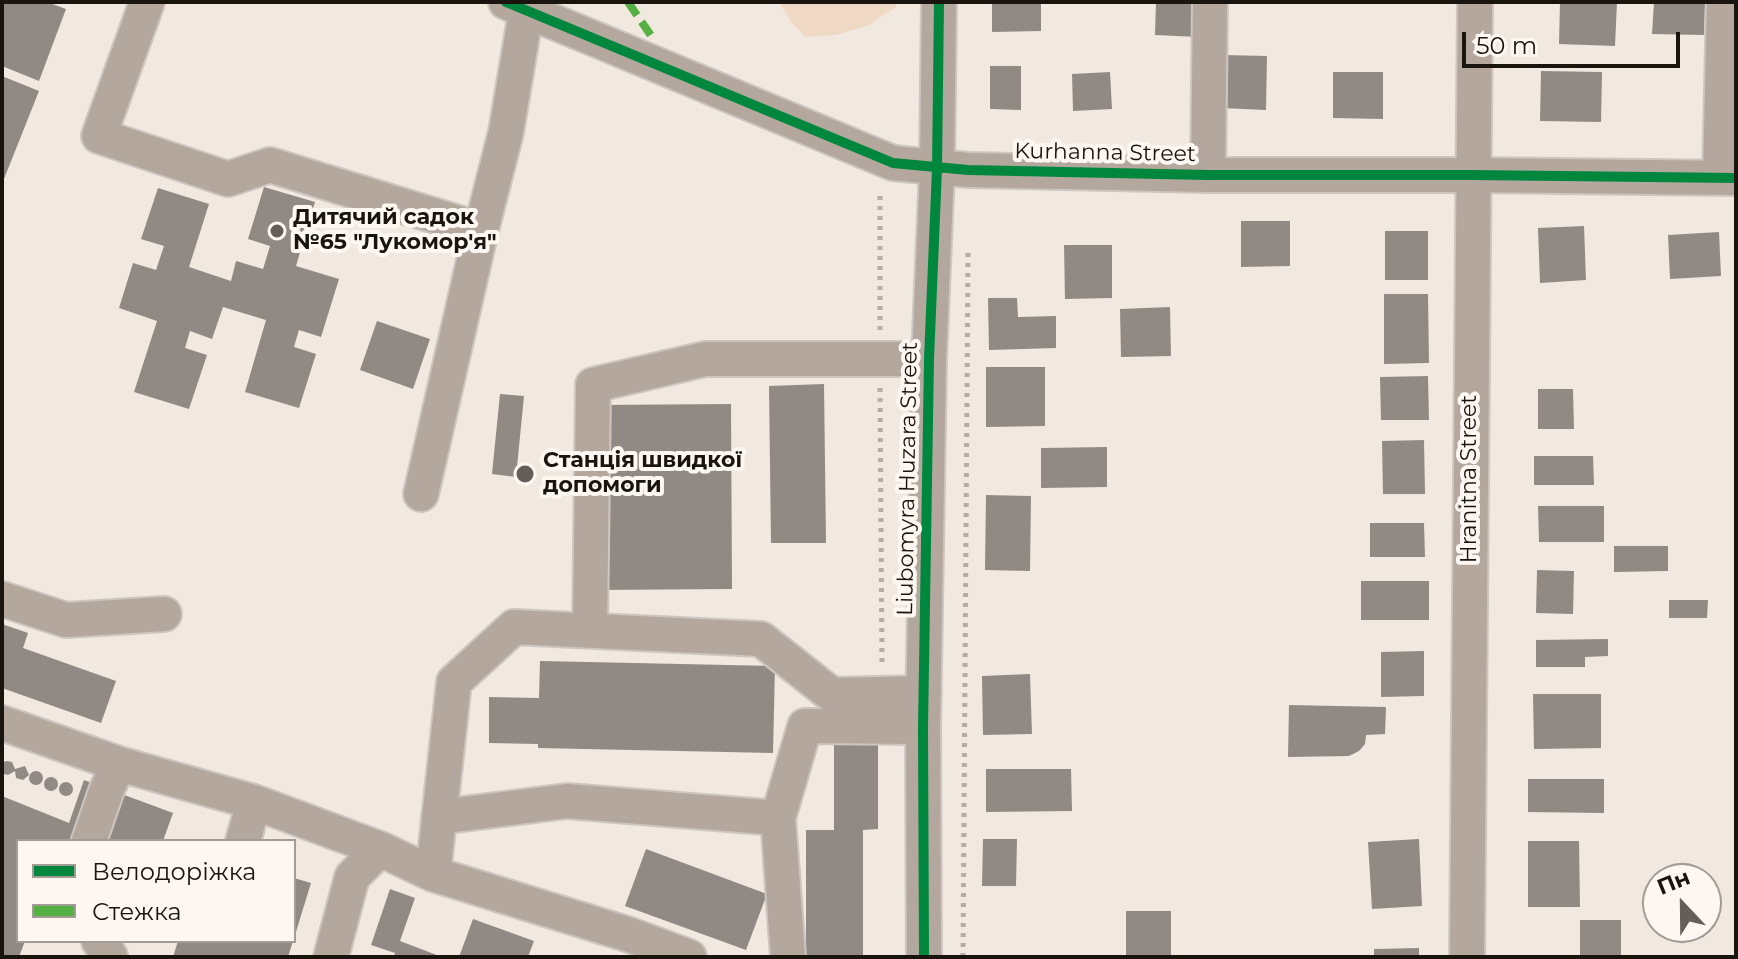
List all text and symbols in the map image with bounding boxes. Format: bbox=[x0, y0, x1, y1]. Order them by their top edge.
scale bar bbox=[1466, 16, 1684, 66]
text: 50 m bbox=[1476, 31, 1537, 60]
street label: Kurhanna Street bbox=[1014, 138, 1196, 168]
place label: Дитячий садок №65 "Лукомор'я" bbox=[293, 205, 497, 256]
marker: Дитячий садок №65 "Лукомор'я" bbox=[268, 222, 286, 240]
street label: Liubomyra Huzara Street bbox=[892, 342, 924, 616]
street label: Hranitna Street bbox=[1457, 395, 1483, 563]
place label: Станція швидкої допомоги bbox=[543, 448, 742, 500]
marker: Станція швидкої допомоги bbox=[514, 463, 536, 485]
legend bbox=[16, 839, 296, 943]
text: Велодоріжка bbox=[92, 857, 256, 886]
north arrow bbox=[1642, 863, 1722, 943]
text: Пн bbox=[1653, 863, 1694, 901]
text: Стежка bbox=[92, 897, 182, 926]

